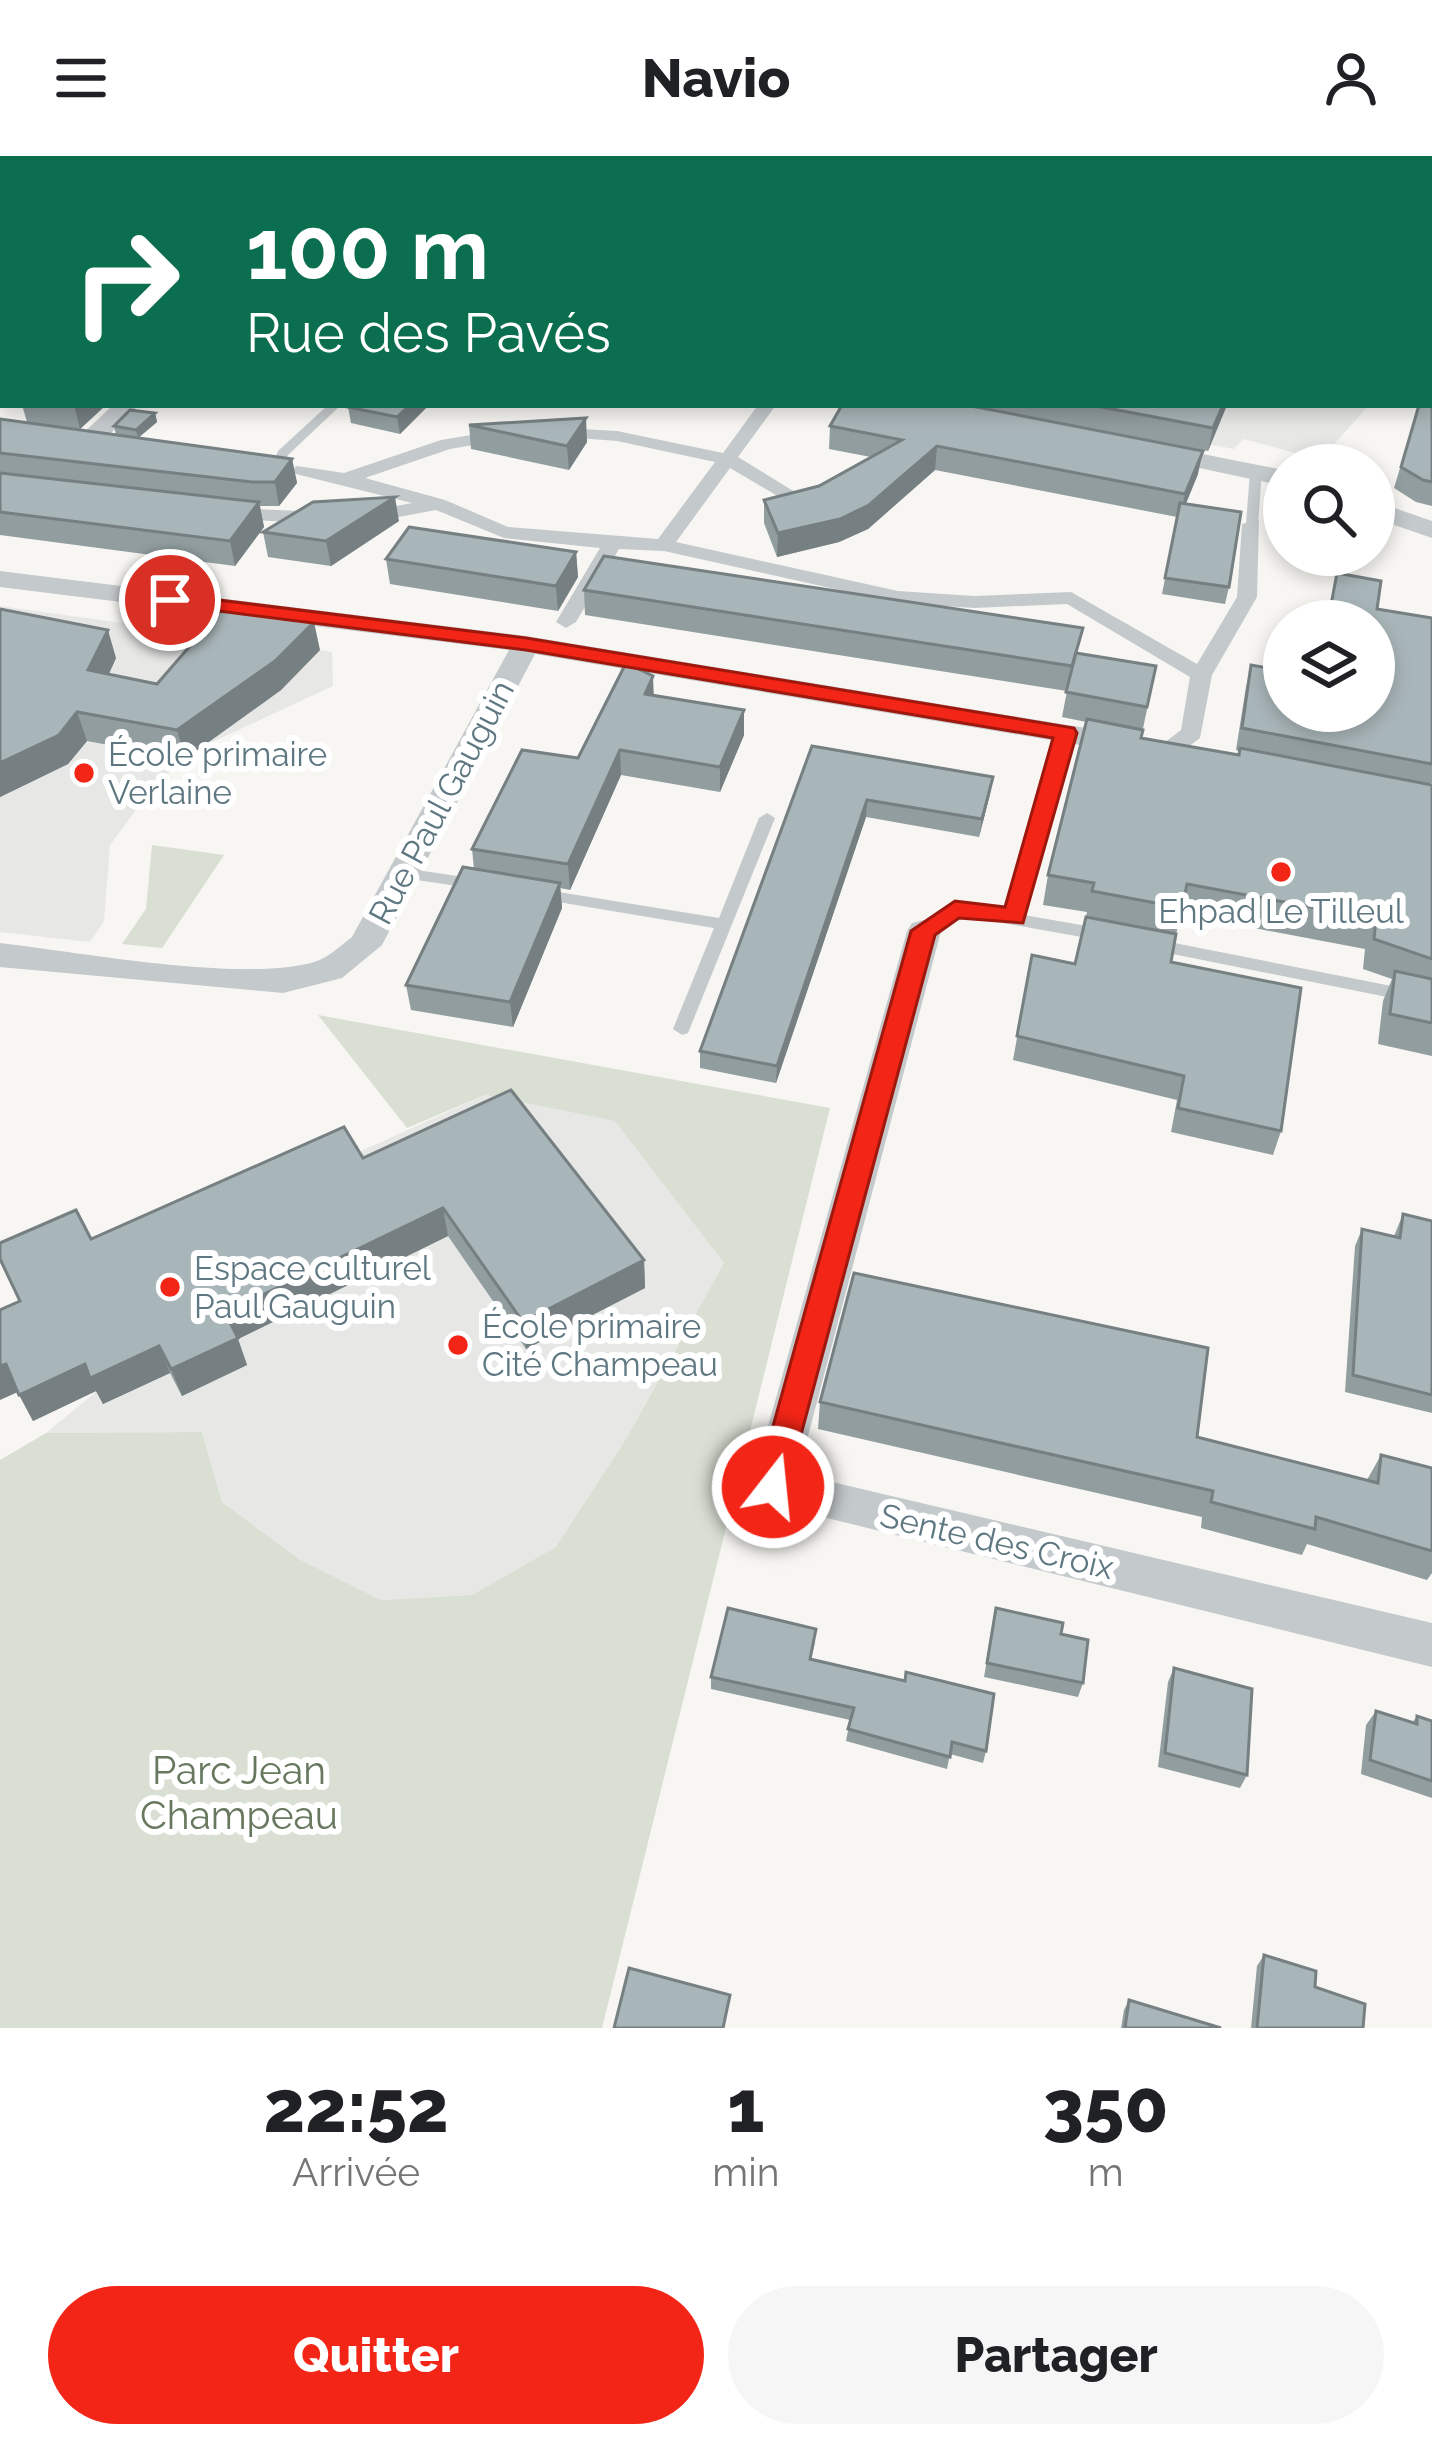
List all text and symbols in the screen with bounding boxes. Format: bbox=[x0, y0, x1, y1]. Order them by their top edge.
icon: menu bbox=[48, 45, 114, 111]
icon: person bbox=[1318, 45, 1384, 111]
text: Navio bbox=[642, 46, 790, 110]
text: 100 m bbox=[246, 200, 489, 299]
icon: right bbox=[48, 204, 204, 360]
text: Rue des Pavés bbox=[246, 301, 611, 365]
map controls bbox=[1263, 444, 1395, 732]
button: search bbox=[1263, 444, 1395, 576]
pin bbox=[119, 549, 221, 651]
icon: arrive bbox=[137, 567, 203, 633]
button: layers bbox=[1263, 600, 1395, 732]
street label: Rue Paul Gauguin bbox=[361, 674, 522, 931]
place label: École primaire Verlaine bbox=[108, 735, 327, 812]
marker: École primaire Verlaine bbox=[71, 760, 97, 786]
marker: Ehpad Le Tilleul bbox=[1268, 859, 1294, 885]
place label: Ehpad Le Tilleul bbox=[1158, 892, 1405, 931]
place label: Espace culturel Paul Gauguin bbox=[194, 1249, 432, 1326]
marker: Espace culturel Paul Gauguin bbox=[157, 1274, 183, 1300]
place label: École primaire Cité Champeau bbox=[482, 1307, 718, 1384]
marker: École primaire Cité Champeau bbox=[445, 1332, 471, 1358]
position arrow bbox=[710, 1424, 836, 1550]
street label: Sente des Croix bbox=[876, 1496, 1118, 1587]
park label: Parc Jean Champeau bbox=[140, 1747, 338, 1838]
text: 22:52 bbox=[264, 2064, 449, 2149]
text: 1 bbox=[727, 2064, 765, 2149]
text: 350 bbox=[1043, 2064, 1168, 2149]
text: Arrivée bbox=[292, 2149, 420, 2195]
text: min bbox=[712, 2149, 779, 2195]
text: m bbox=[1088, 2149, 1124, 2195]
button: Quitter bbox=[48, 2286, 704, 2424]
button: Partager bbox=[728, 2286, 1384, 2424]

